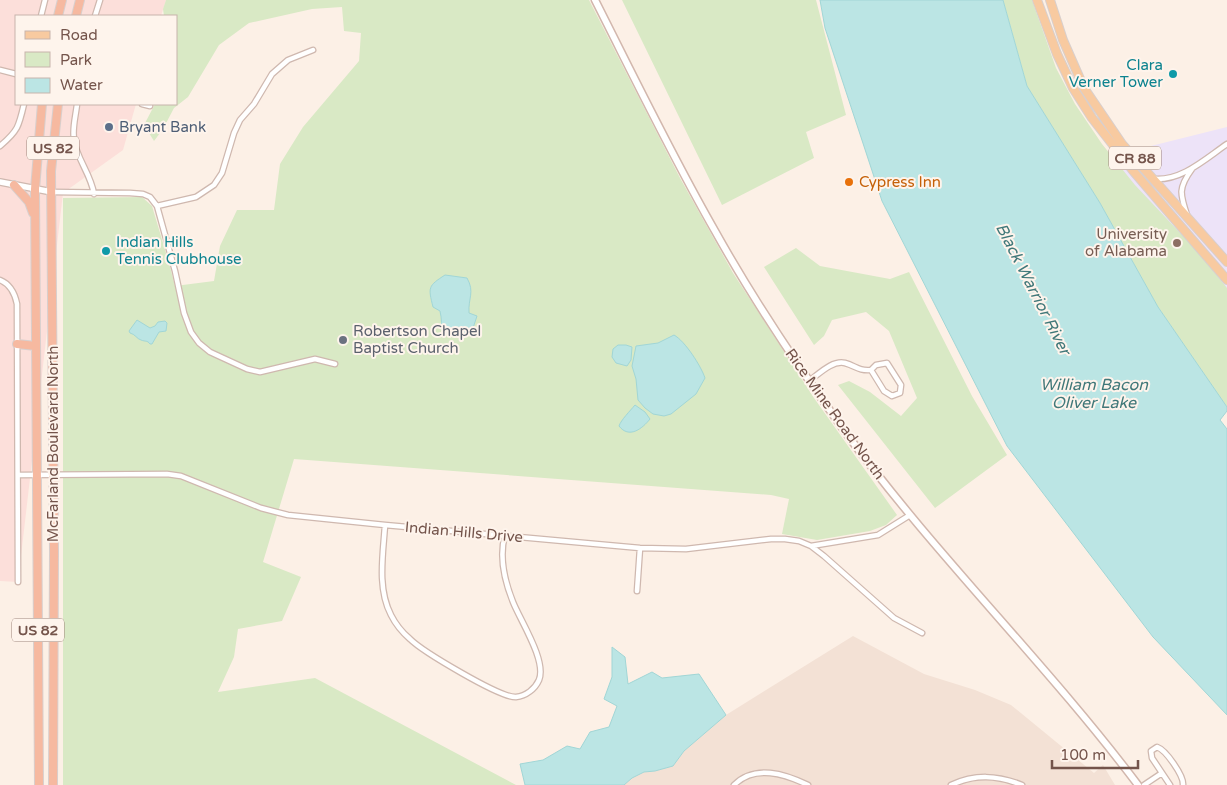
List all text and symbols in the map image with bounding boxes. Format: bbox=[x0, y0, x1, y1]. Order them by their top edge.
legend bbox=[15, 15, 178, 105]
text: Road bbox=[60, 26, 98, 44]
text: Park bbox=[60, 51, 92, 69]
place label: Clara Verner Tower bbox=[1069, 56, 1163, 91]
marker: Clara Verner Tower bbox=[1167, 68, 1179, 80]
text: Water bbox=[60, 76, 103, 94]
place label: Bryant Bank bbox=[119, 118, 206, 136]
marker: Bryant Bank bbox=[103, 121, 115, 133]
road number: US 82 bbox=[27, 136, 79, 160]
road number: CR 88 bbox=[1109, 146, 1161, 170]
place label: Cypress Inn bbox=[859, 173, 941, 191]
marker: Cypress Inn bbox=[843, 176, 855, 188]
water label: Black Warrior River bbox=[991, 220, 1076, 360]
place label: University of Alabama bbox=[1085, 225, 1167, 260]
place label: Indian Hills Tennis Clubhouse bbox=[116, 233, 242, 268]
marker: University of Alabama bbox=[1171, 237, 1183, 249]
marker: Indian Hills Tennis Clubhouse bbox=[100, 245, 112, 257]
place label: Robertson Chapel Baptist Church bbox=[353, 322, 481, 357]
marker: Robertson Chapel Baptist Church bbox=[337, 334, 349, 346]
street label: Rice Mine Road North bbox=[781, 345, 889, 483]
street label: McFarland Boulevard North bbox=[44, 346, 62, 542]
water label: William Bacon Oliver Lake bbox=[1040, 375, 1149, 413]
street label: Indian Hills Drive bbox=[404, 518, 524, 546]
road number: US 82 bbox=[12, 618, 64, 642]
scale bar bbox=[1052, 738, 1138, 770]
text: 100 m bbox=[1060, 746, 1106, 764]

